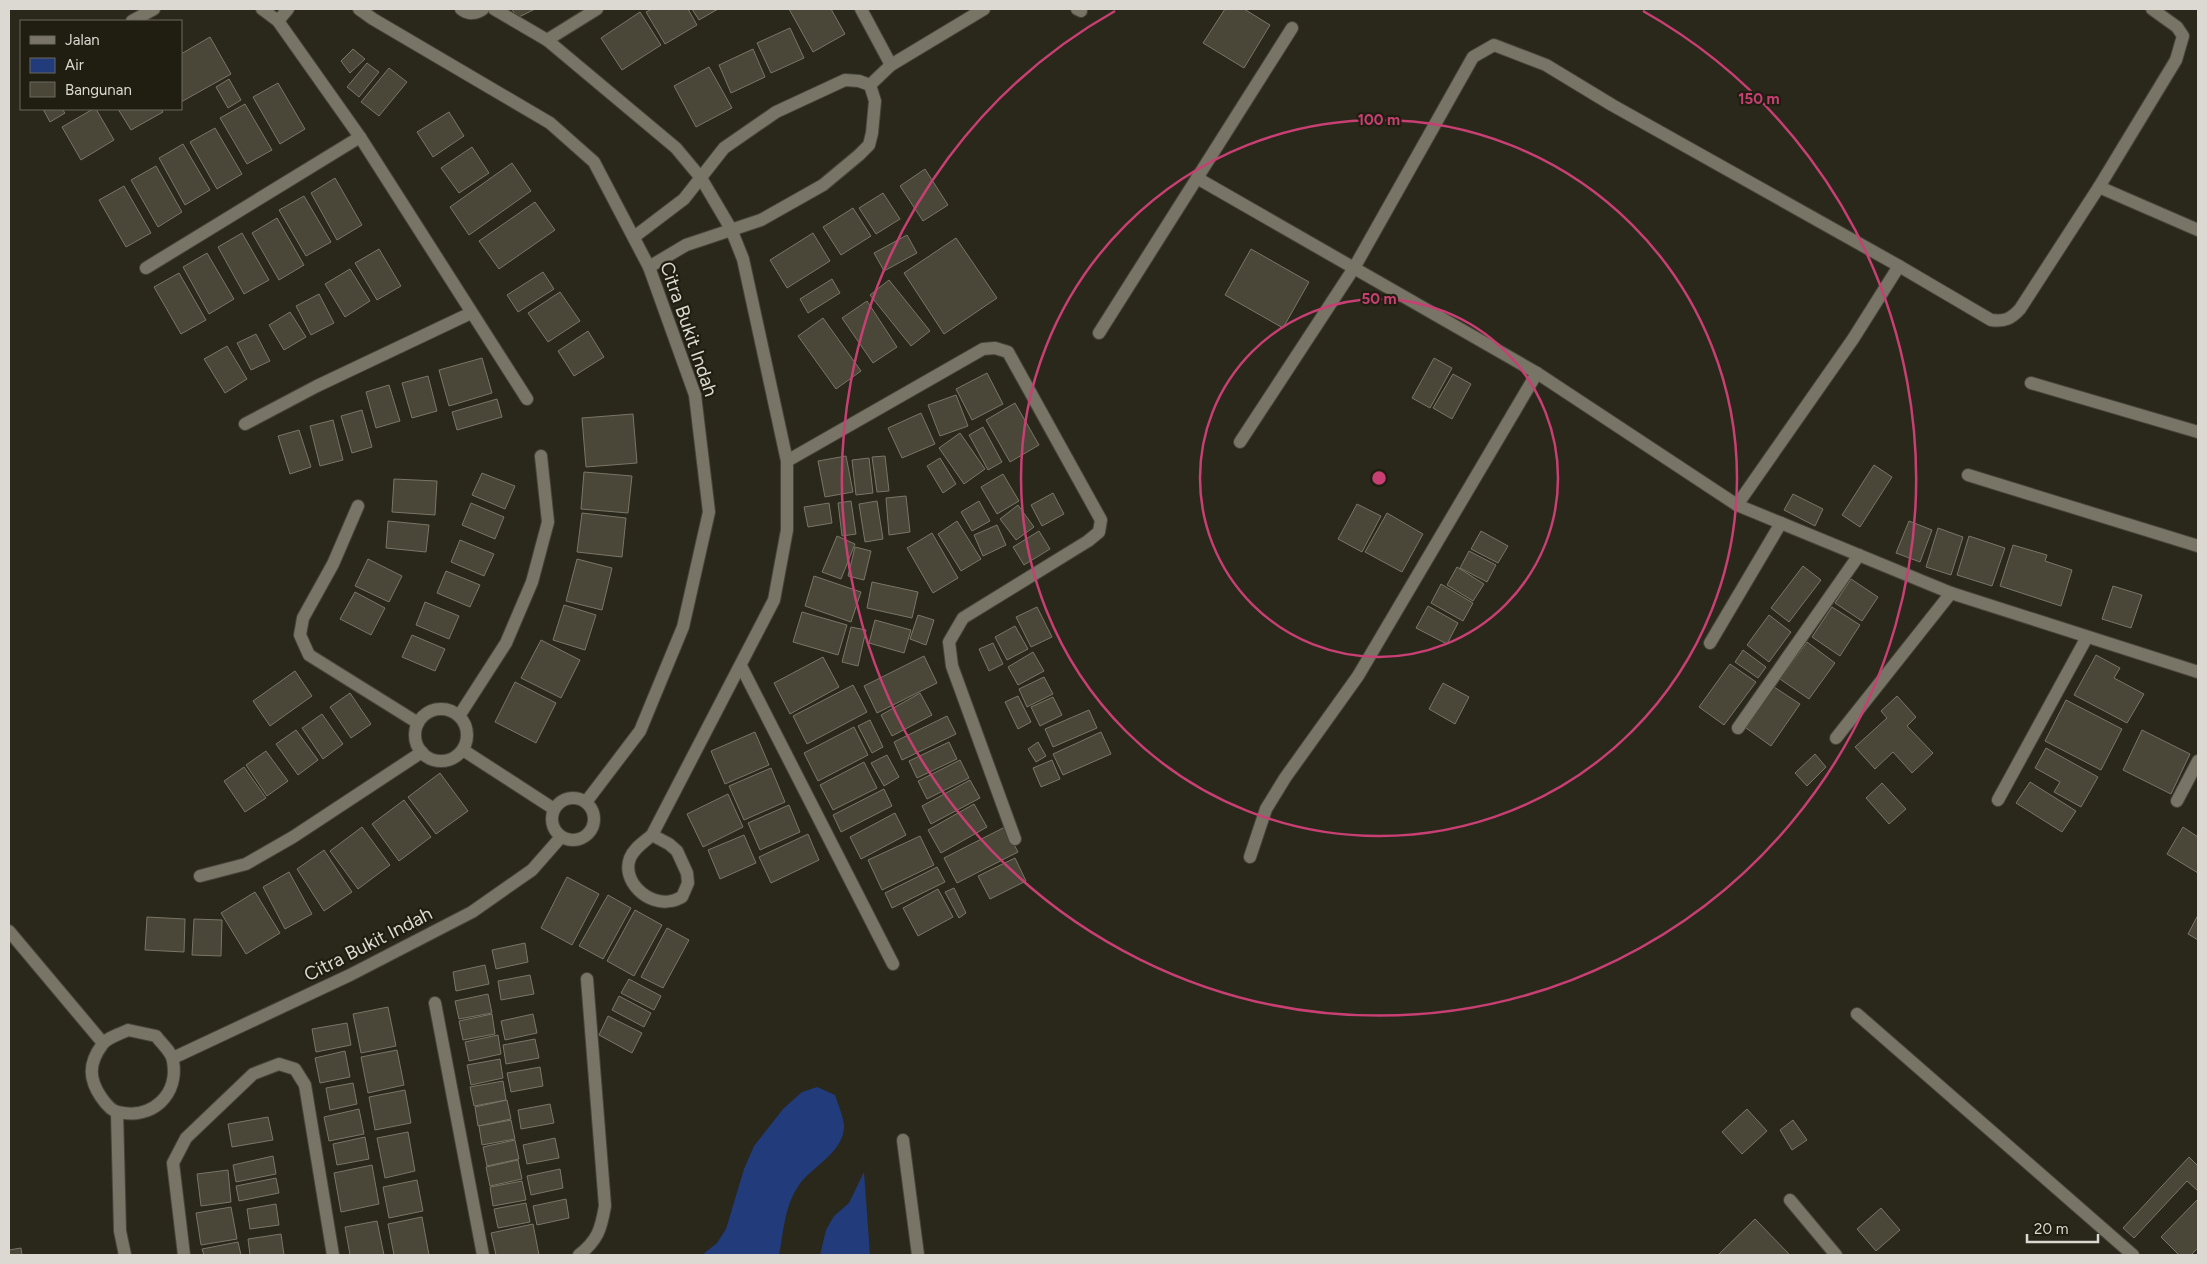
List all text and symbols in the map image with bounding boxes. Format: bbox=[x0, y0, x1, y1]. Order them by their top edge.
legend bbox=[20, 20, 182, 110]
text: Jalan bbox=[65, 31, 100, 49]
text: Air bbox=[65, 56, 84, 74]
text: Bangunan bbox=[65, 81, 132, 99]
text: 150 m bbox=[1738, 90, 1780, 108]
text: 100 m bbox=[1358, 111, 1400, 129]
street label: Citra Bukit Indah bbox=[655, 259, 723, 399]
text: 50 m bbox=[1361, 290, 1397, 308]
centre of rings bbox=[1370, 469, 1388, 487]
street label: Citra Bukit Indah bbox=[300, 902, 436, 986]
scale bar bbox=[2027, 1212, 2098, 1244]
text: 20 m bbox=[2034, 1220, 2068, 1238]

